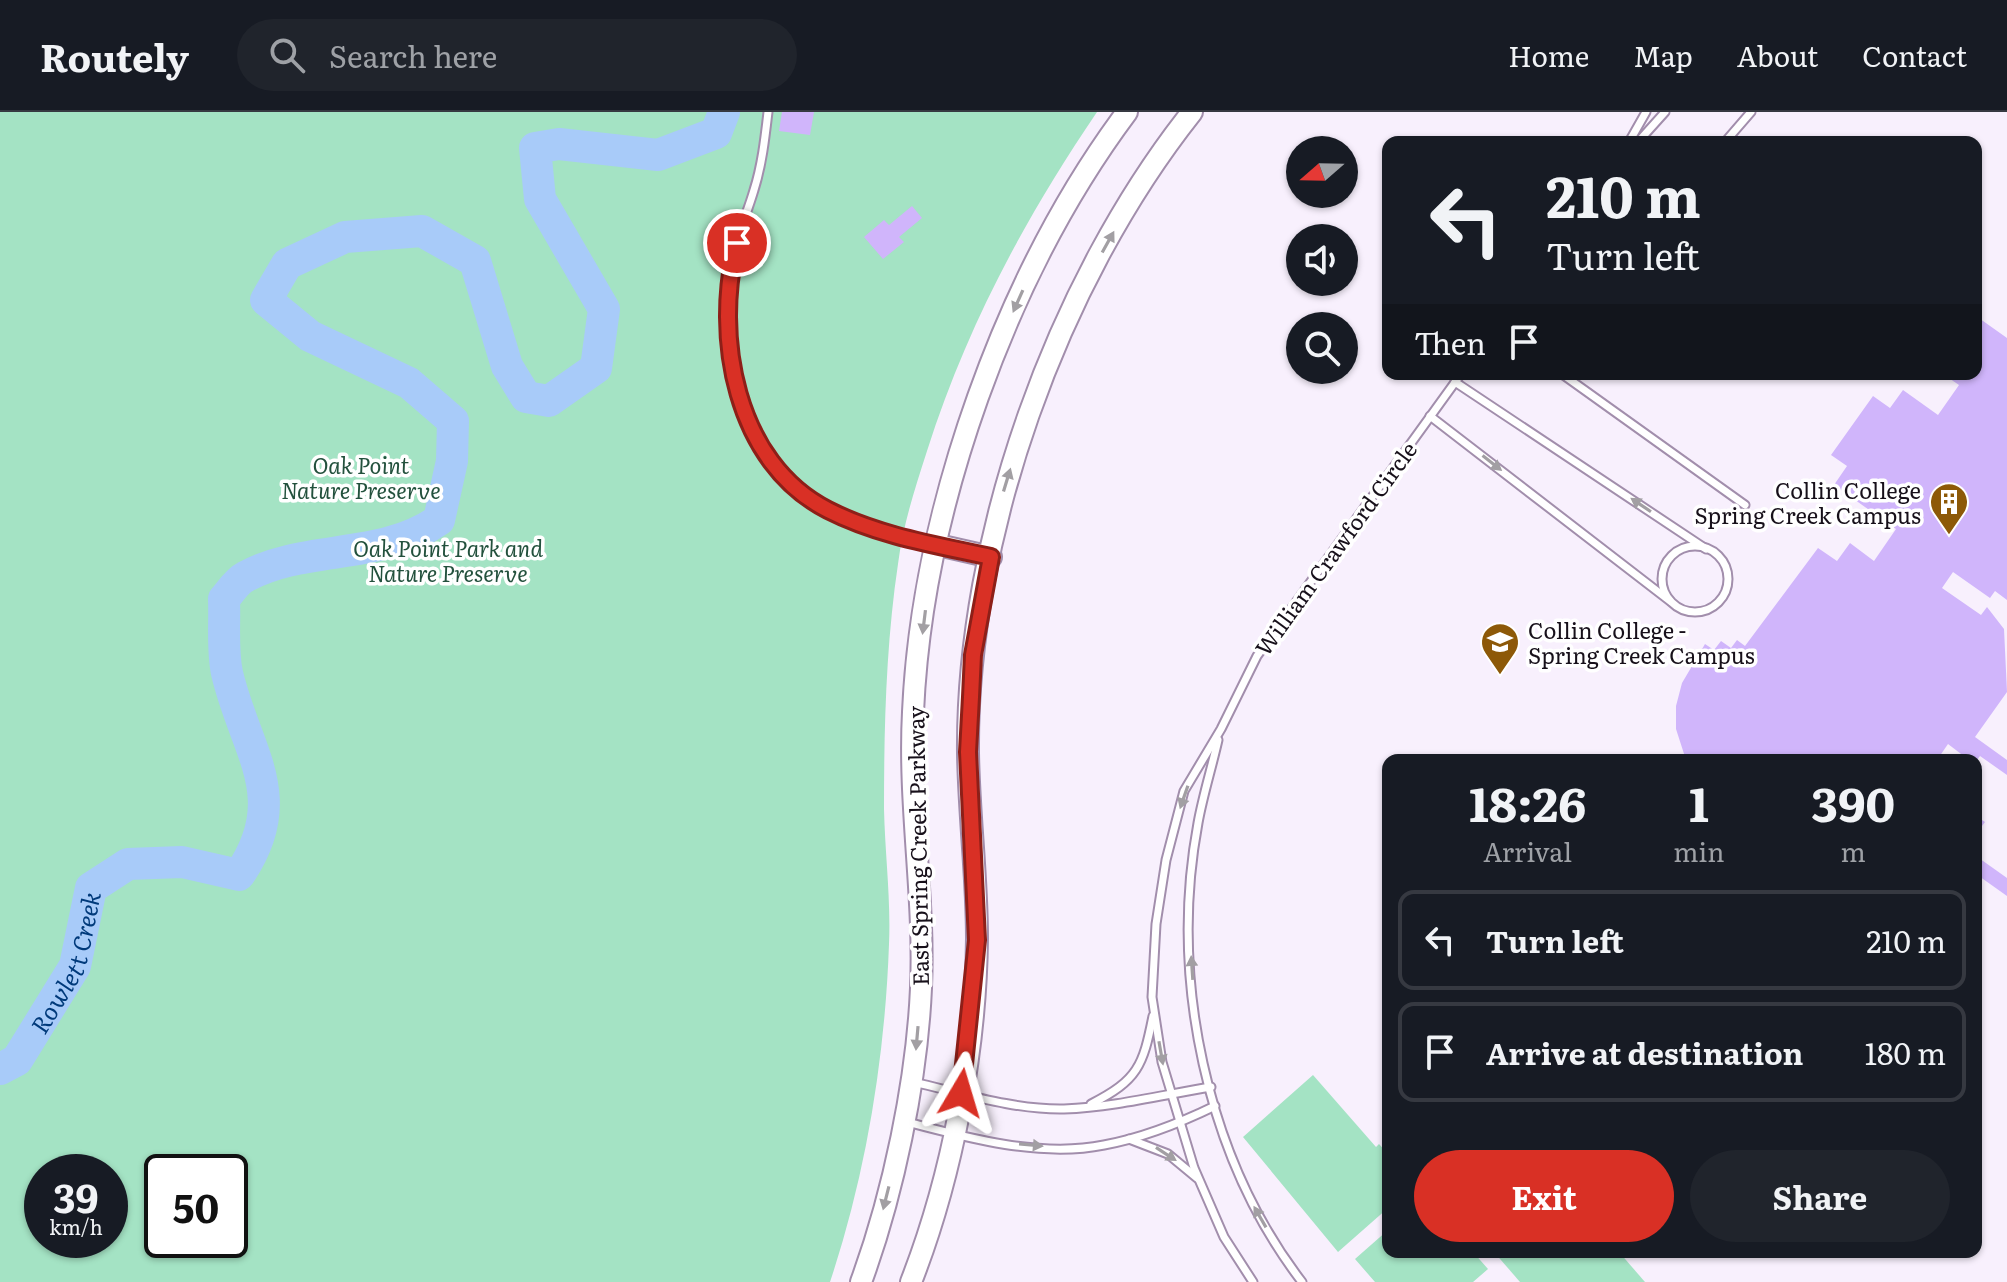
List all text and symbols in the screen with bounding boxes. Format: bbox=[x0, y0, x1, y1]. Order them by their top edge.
search box bbox=[237, 19, 797, 91]
text: Routely bbox=[40, 27, 189, 84]
icon: search bbox=[265, 33, 309, 77]
text: Search here bbox=[329, 33, 497, 77]
text: Home bbox=[1508, 34, 1589, 76]
text: Map bbox=[1633, 34, 1693, 76]
text: About bbox=[1737, 34, 1818, 76]
text: Contact bbox=[1862, 34, 1967, 76]
north arrow bbox=[1286, 136, 1358, 208]
map controls bbox=[1286, 136, 1358, 384]
text: 210 m bbox=[1546, 152, 1701, 235]
icon: left bbox=[1414, 168, 1518, 272]
pin bbox=[703, 209, 771, 277]
icon: arrive bbox=[715, 221, 759, 265]
button: sound bbox=[1286, 224, 1358, 296]
text: Turn left bbox=[1546, 228, 1700, 281]
one-way arrow bbox=[1102, 230, 1115, 253]
one-way arrow bbox=[1012, 289, 1025, 312]
button: search bbox=[1286, 312, 1358, 384]
text: Then bbox=[1414, 320, 1486, 364]
icon: arrive bbox=[1502, 320, 1546, 364]
street label: William Crawford Circle bbox=[1246, 434, 1424, 662]
park label: Oak Point Nature Preserve bbox=[281, 448, 441, 506]
one-way arrow bbox=[1482, 455, 1502, 471]
one-way arrow bbox=[1001, 468, 1014, 492]
place label: Collin College Spring Creek Campus bbox=[1694, 473, 1921, 531]
building icon: Collin College Spring Creek Campus bbox=[1928, 481, 1970, 536]
one-way arrow bbox=[1631, 498, 1652, 513]
park label: Oak Point Park and Nature Preserve bbox=[353, 531, 543, 589]
one-way arrow bbox=[917, 610, 930, 635]
place label: Collin College - Spring Creek Campus bbox=[1528, 613, 1755, 671]
school or university icon: Collin College - Spring Creek Campus bbox=[1479, 621, 1521, 676]
street label: East Spring Creek Parkway bbox=[898, 705, 936, 986]
text: 18:26 bbox=[1469, 766, 1586, 837]
text: 1 bbox=[1689, 766, 1709, 837]
text: 390 bbox=[1811, 766, 1895, 837]
one-way arrow bbox=[1177, 785, 1189, 809]
text: Arrival bbox=[1483, 831, 1572, 870]
text: min bbox=[1673, 831, 1724, 870]
text: m bbox=[1841, 831, 1866, 870]
water label: Rowlett Creek bbox=[21, 887, 108, 1039]
icon: left bbox=[1418, 918, 1462, 962]
text: Turn left bbox=[1486, 918, 1624, 962]
text: 210 m bbox=[1866, 918, 1946, 962]
one-way arrow bbox=[1185, 955, 1198, 980]
one-way arrow bbox=[910, 1026, 923, 1051]
icon: arrive bbox=[1418, 1030, 1462, 1074]
text: Arrive at destination bbox=[1486, 1030, 1803, 1074]
text: 180 m bbox=[1865, 1030, 1946, 1074]
one-way arrow bbox=[1156, 1041, 1168, 1066]
position arrow bbox=[919, 1051, 1003, 1135]
one-way arrow bbox=[1019, 1139, 1044, 1152]
one-way arrow bbox=[1155, 1146, 1177, 1160]
button: Exit bbox=[1414, 1150, 1674, 1242]
button: Share bbox=[1690, 1150, 1950, 1242]
speed limit sign: 50 bbox=[144, 1154, 248, 1258]
text: 39 bbox=[53, 1166, 99, 1225]
one-way arrow bbox=[880, 1185, 892, 1210]
one-way arrow bbox=[1253, 1205, 1267, 1228]
text: km/h bbox=[49, 1211, 103, 1241]

